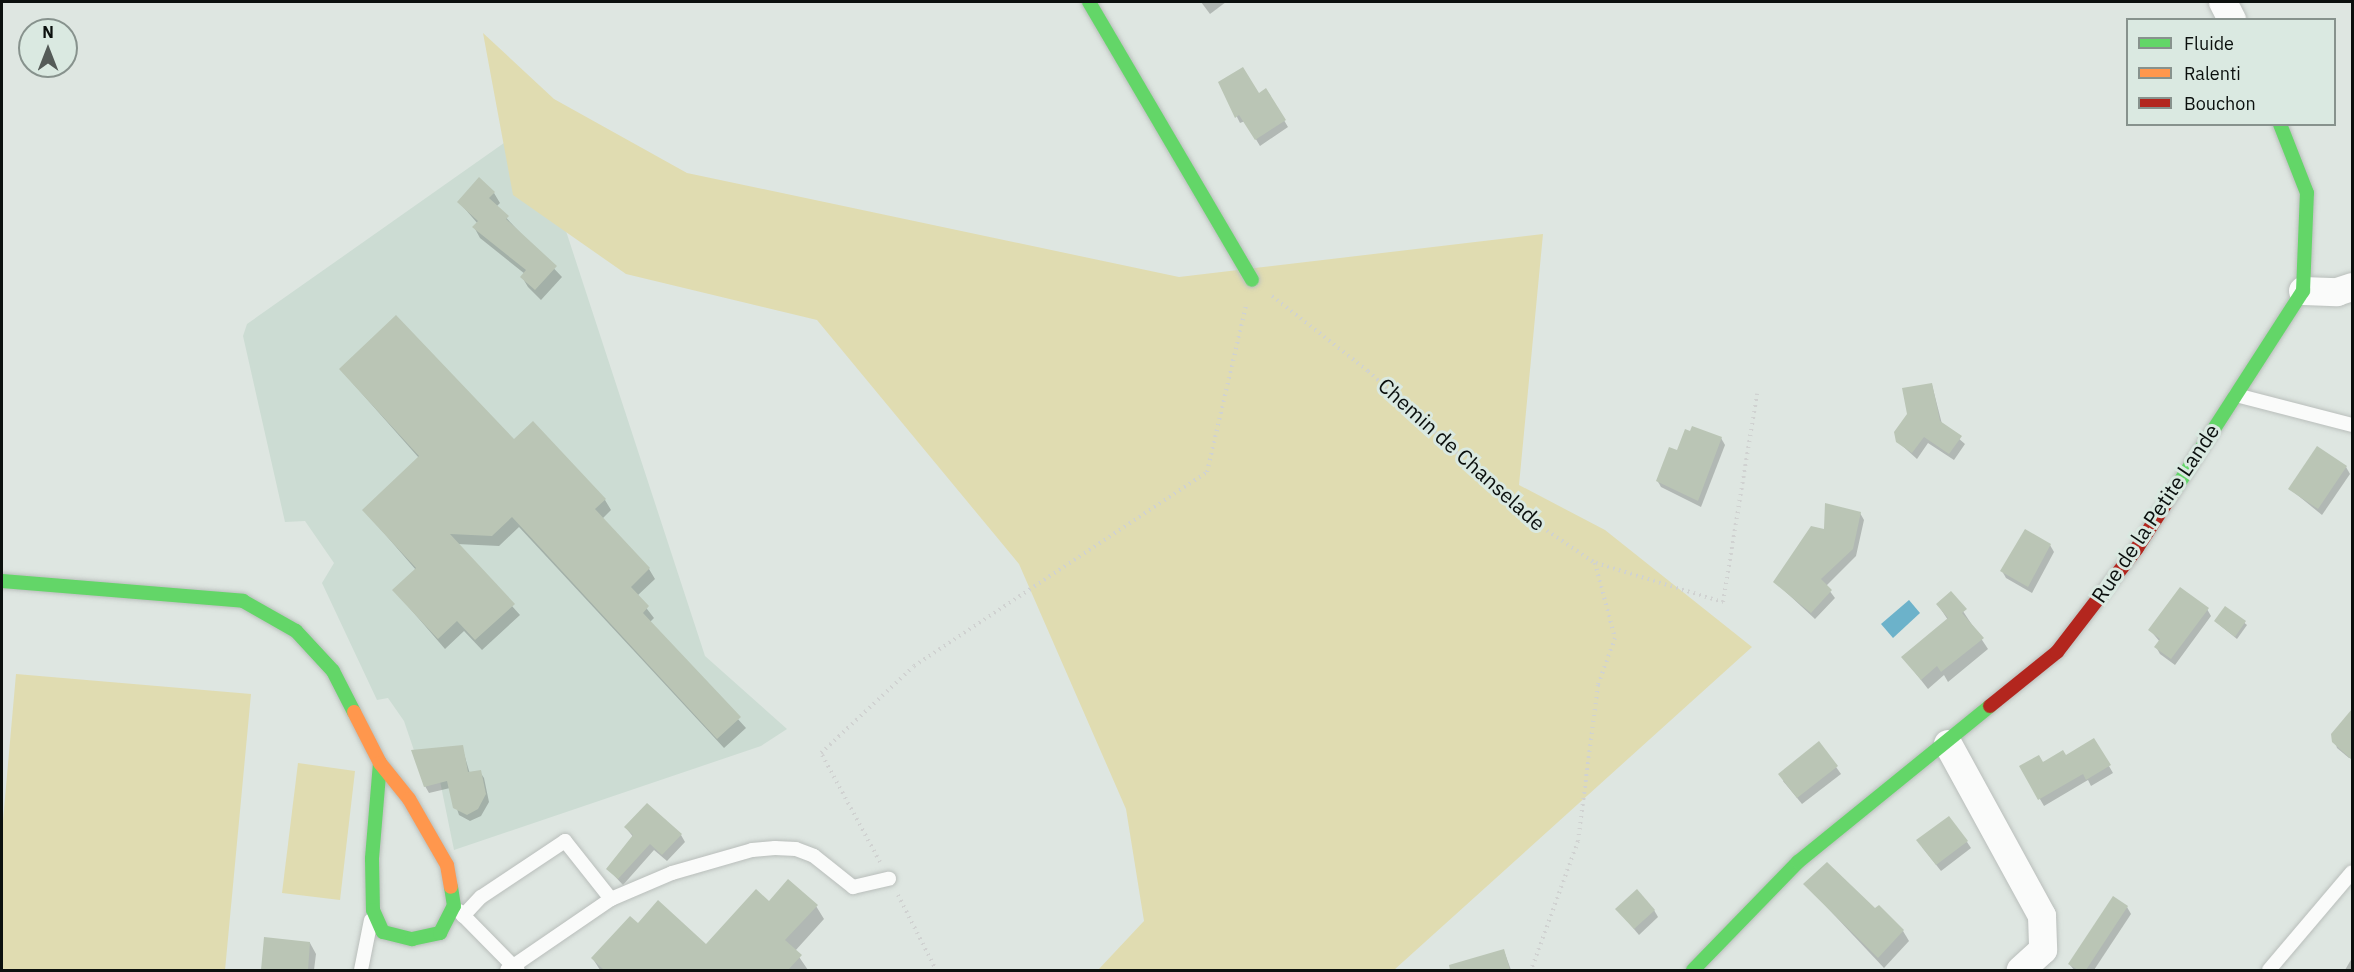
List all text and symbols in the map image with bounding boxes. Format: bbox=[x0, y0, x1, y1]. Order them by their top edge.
north arrow bbox=[18, 18, 78, 78]
legend bbox=[2126, 18, 2336, 126]
text: N bbox=[42, 22, 54, 42]
text: Fluide bbox=[2184, 32, 2234, 55]
text: Ralenti bbox=[2184, 62, 2241, 85]
text: Bouchon bbox=[2184, 92, 2256, 115]
street label: Chemin de Chanselade bbox=[1373, 372, 1551, 536]
street label: Rue de la Petite Lande bbox=[2086, 419, 2224, 607]

